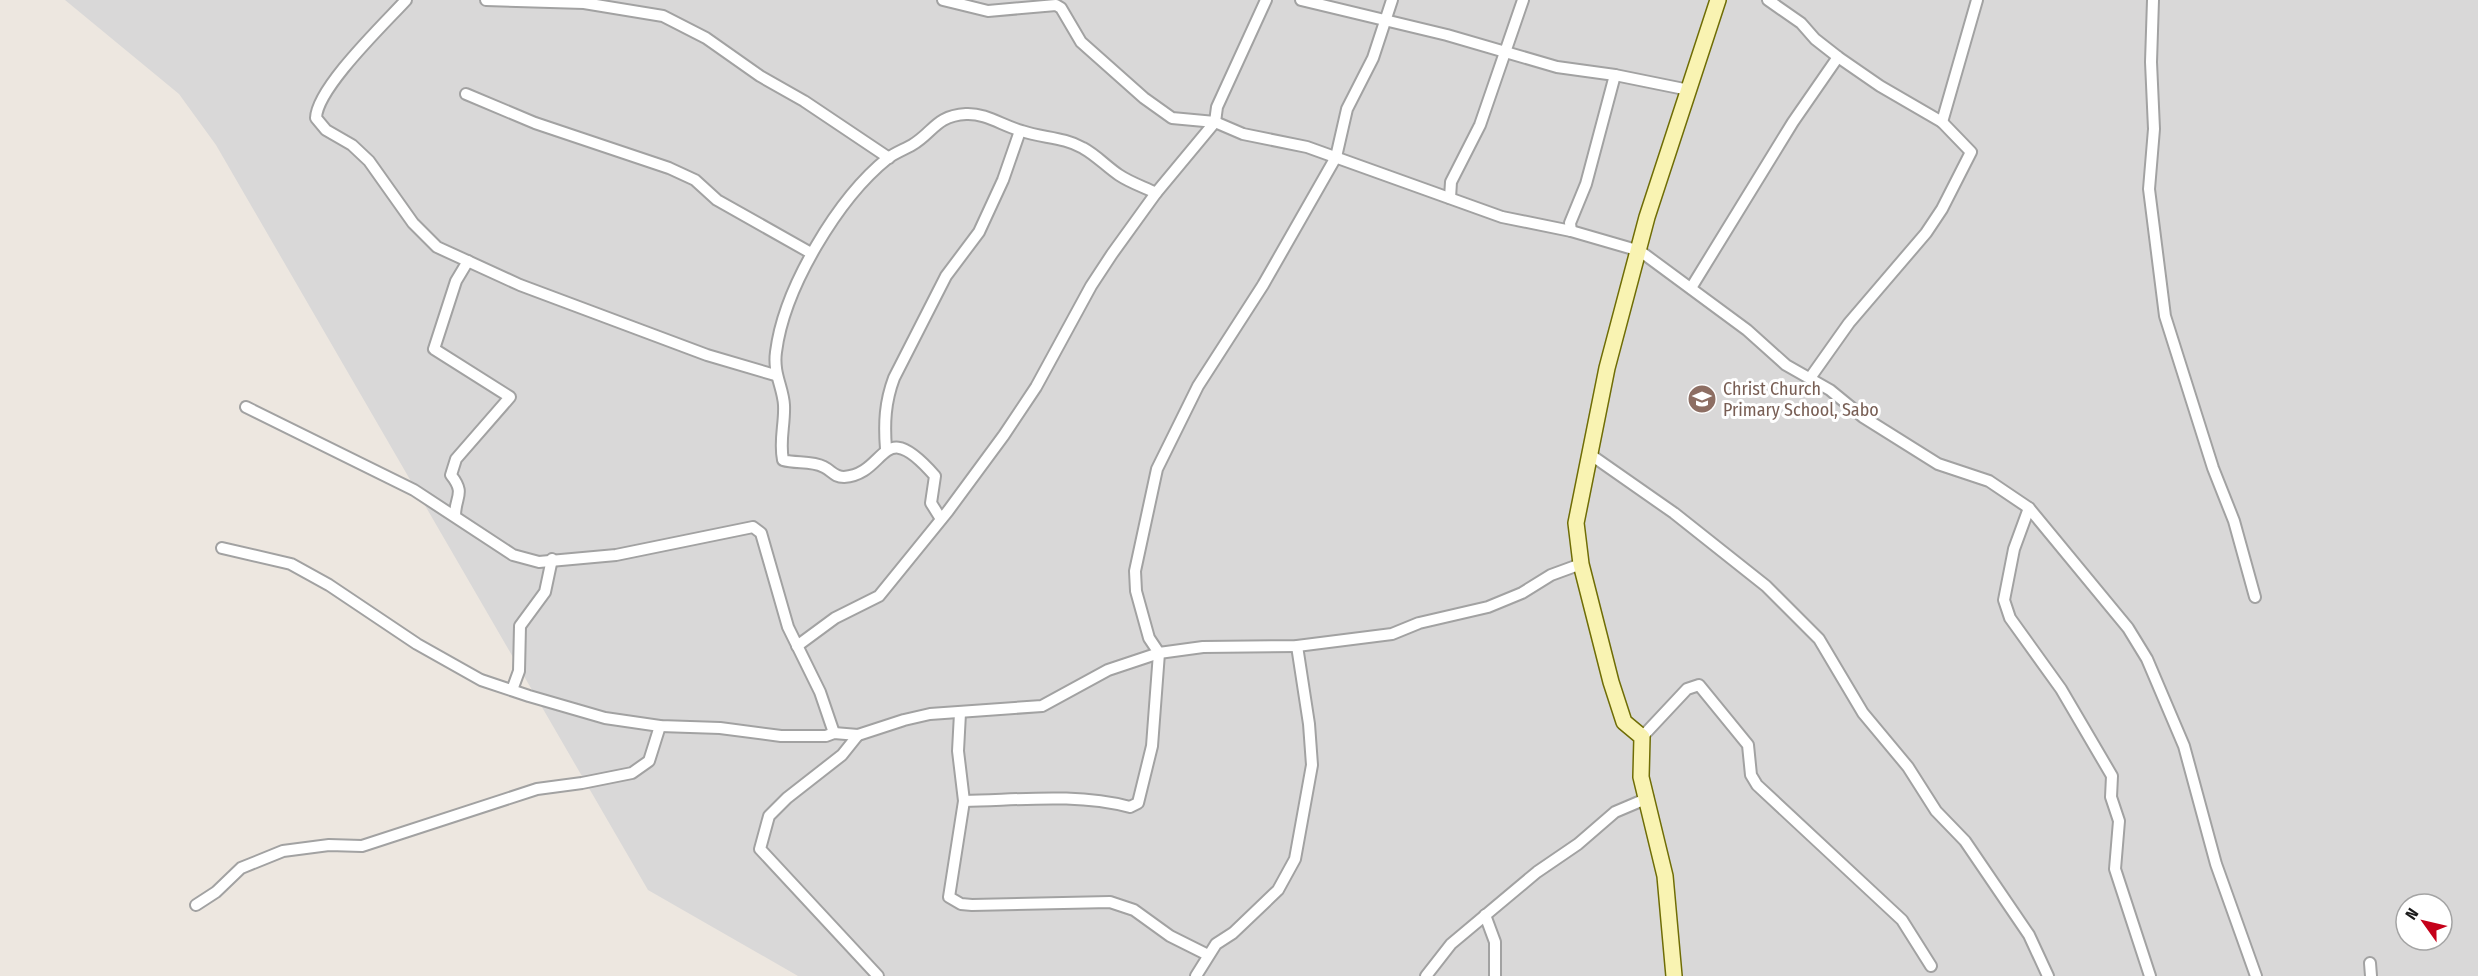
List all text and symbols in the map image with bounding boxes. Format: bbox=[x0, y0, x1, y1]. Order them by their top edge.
place label: Christ Church Primary School, Sabo bbox=[1723, 378, 1879, 421]
school or university icon: Christ Church Primary School, Sabo bbox=[1686, 383, 1718, 415]
north arrow bbox=[2394, 892, 2454, 952]
text: N bbox=[2401, 905, 2423, 923]

